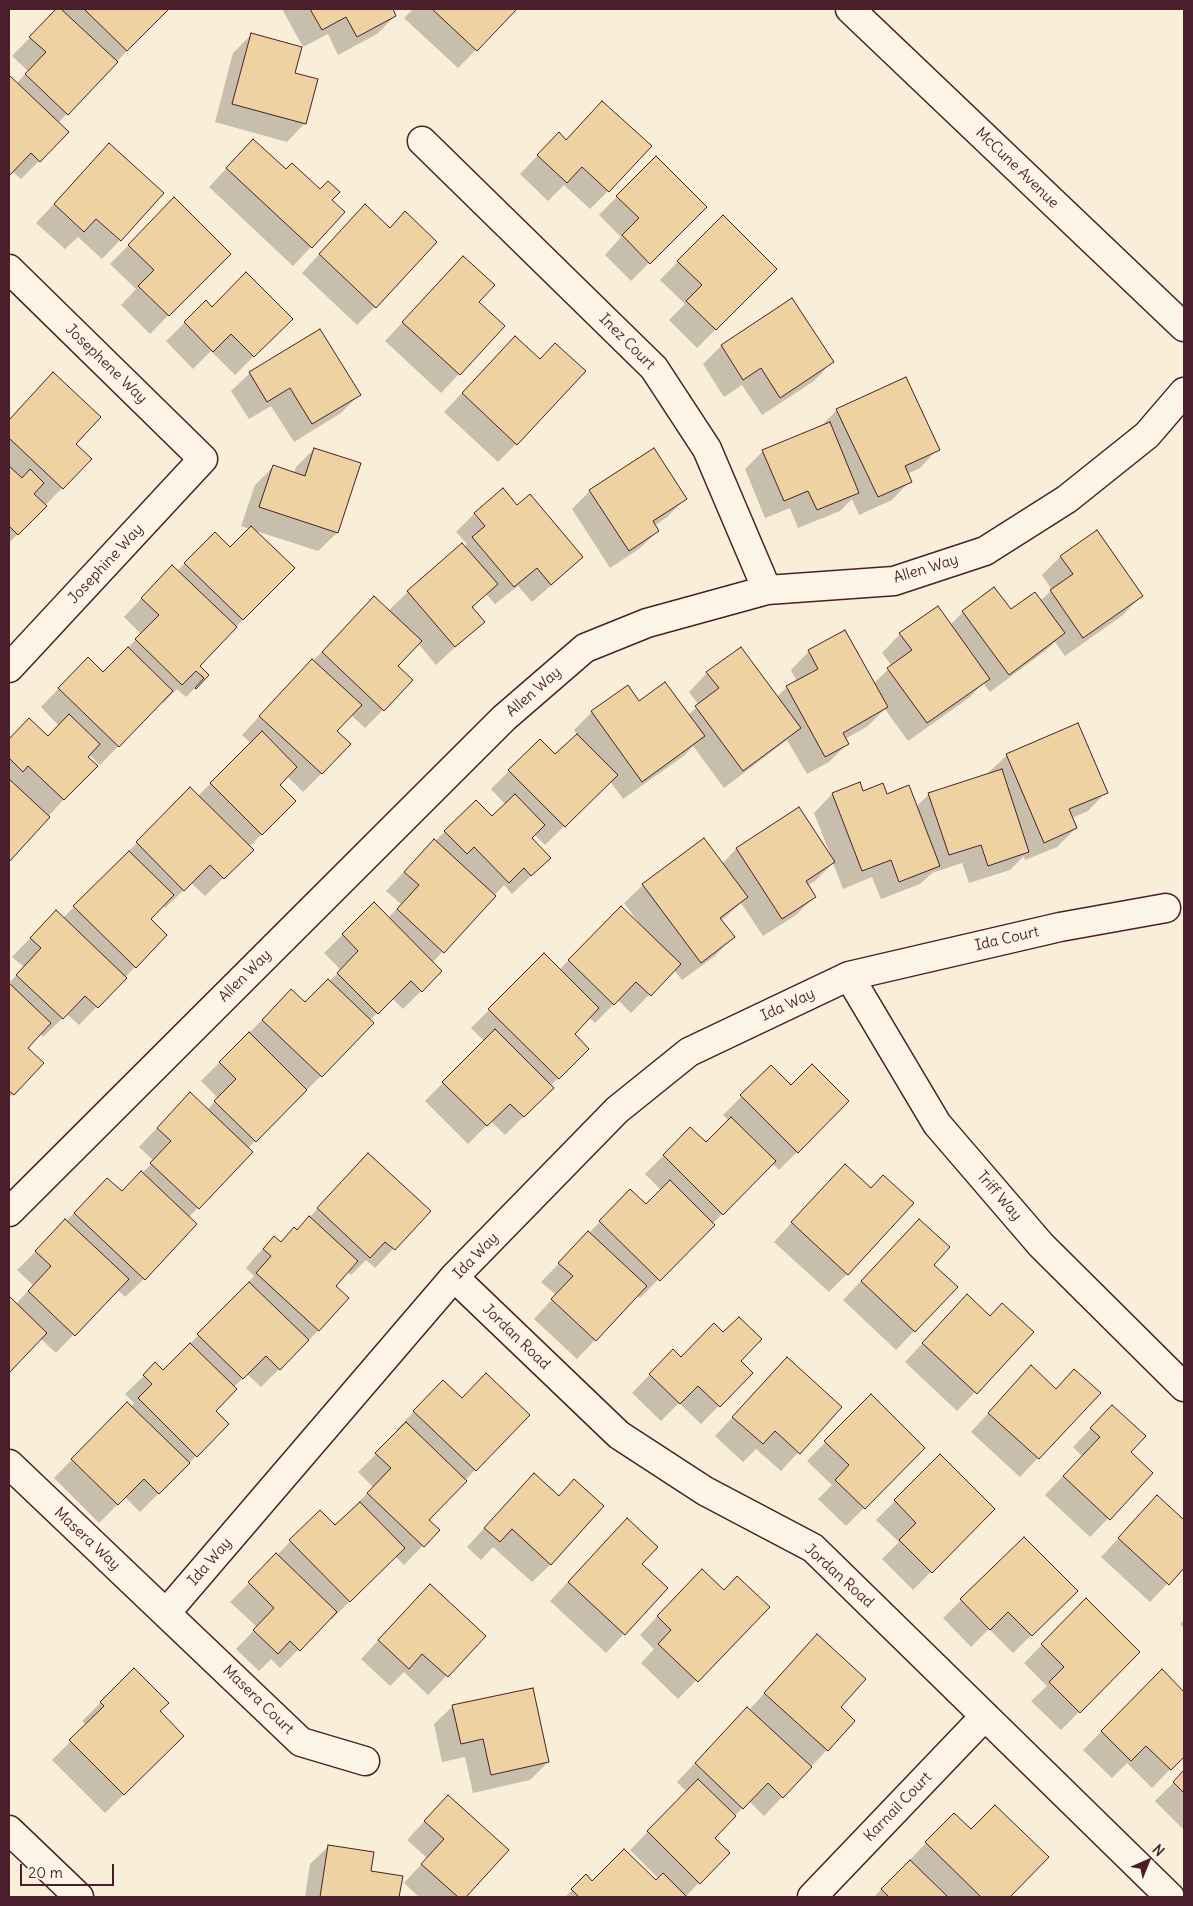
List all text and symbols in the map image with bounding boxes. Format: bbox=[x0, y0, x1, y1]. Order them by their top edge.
street label: McCune Avenue bbox=[972, 124, 1062, 212]
street label: Inez Court bbox=[595, 310, 659, 374]
street label: Josephene Way bbox=[61, 320, 151, 408]
street label: Josephine Way bbox=[65, 521, 147, 607]
street label: Allen Way bbox=[891, 551, 961, 587]
street label: Allen Way bbox=[503, 663, 565, 721]
street label: Ida Court bbox=[973, 923, 1041, 955]
street label: Allen Way bbox=[215, 946, 275, 1006]
street label: Ida Way bbox=[758, 985, 818, 1025]
street label: Triff Way bbox=[973, 1168, 1025, 1224]
street label: Ida Way bbox=[450, 1229, 502, 1283]
street label: Jordan Road bbox=[479, 1300, 553, 1374]
street label: Masera Way bbox=[50, 1504, 124, 1574]
street label: Ida Way bbox=[184, 1534, 236, 1590]
street label: Jordan Road bbox=[801, 1540, 877, 1612]
street label: Masera Court bbox=[219, 1662, 297, 1738]
street label: Karnail Court bbox=[860, 1769, 936, 1845]
north arrow bbox=[1123, 1836, 1173, 1886]
text: N bbox=[1149, 1840, 1168, 1860]
scale bar bbox=[22, 1854, 116, 1886]
text: 20 m bbox=[28, 1863, 63, 1882]

